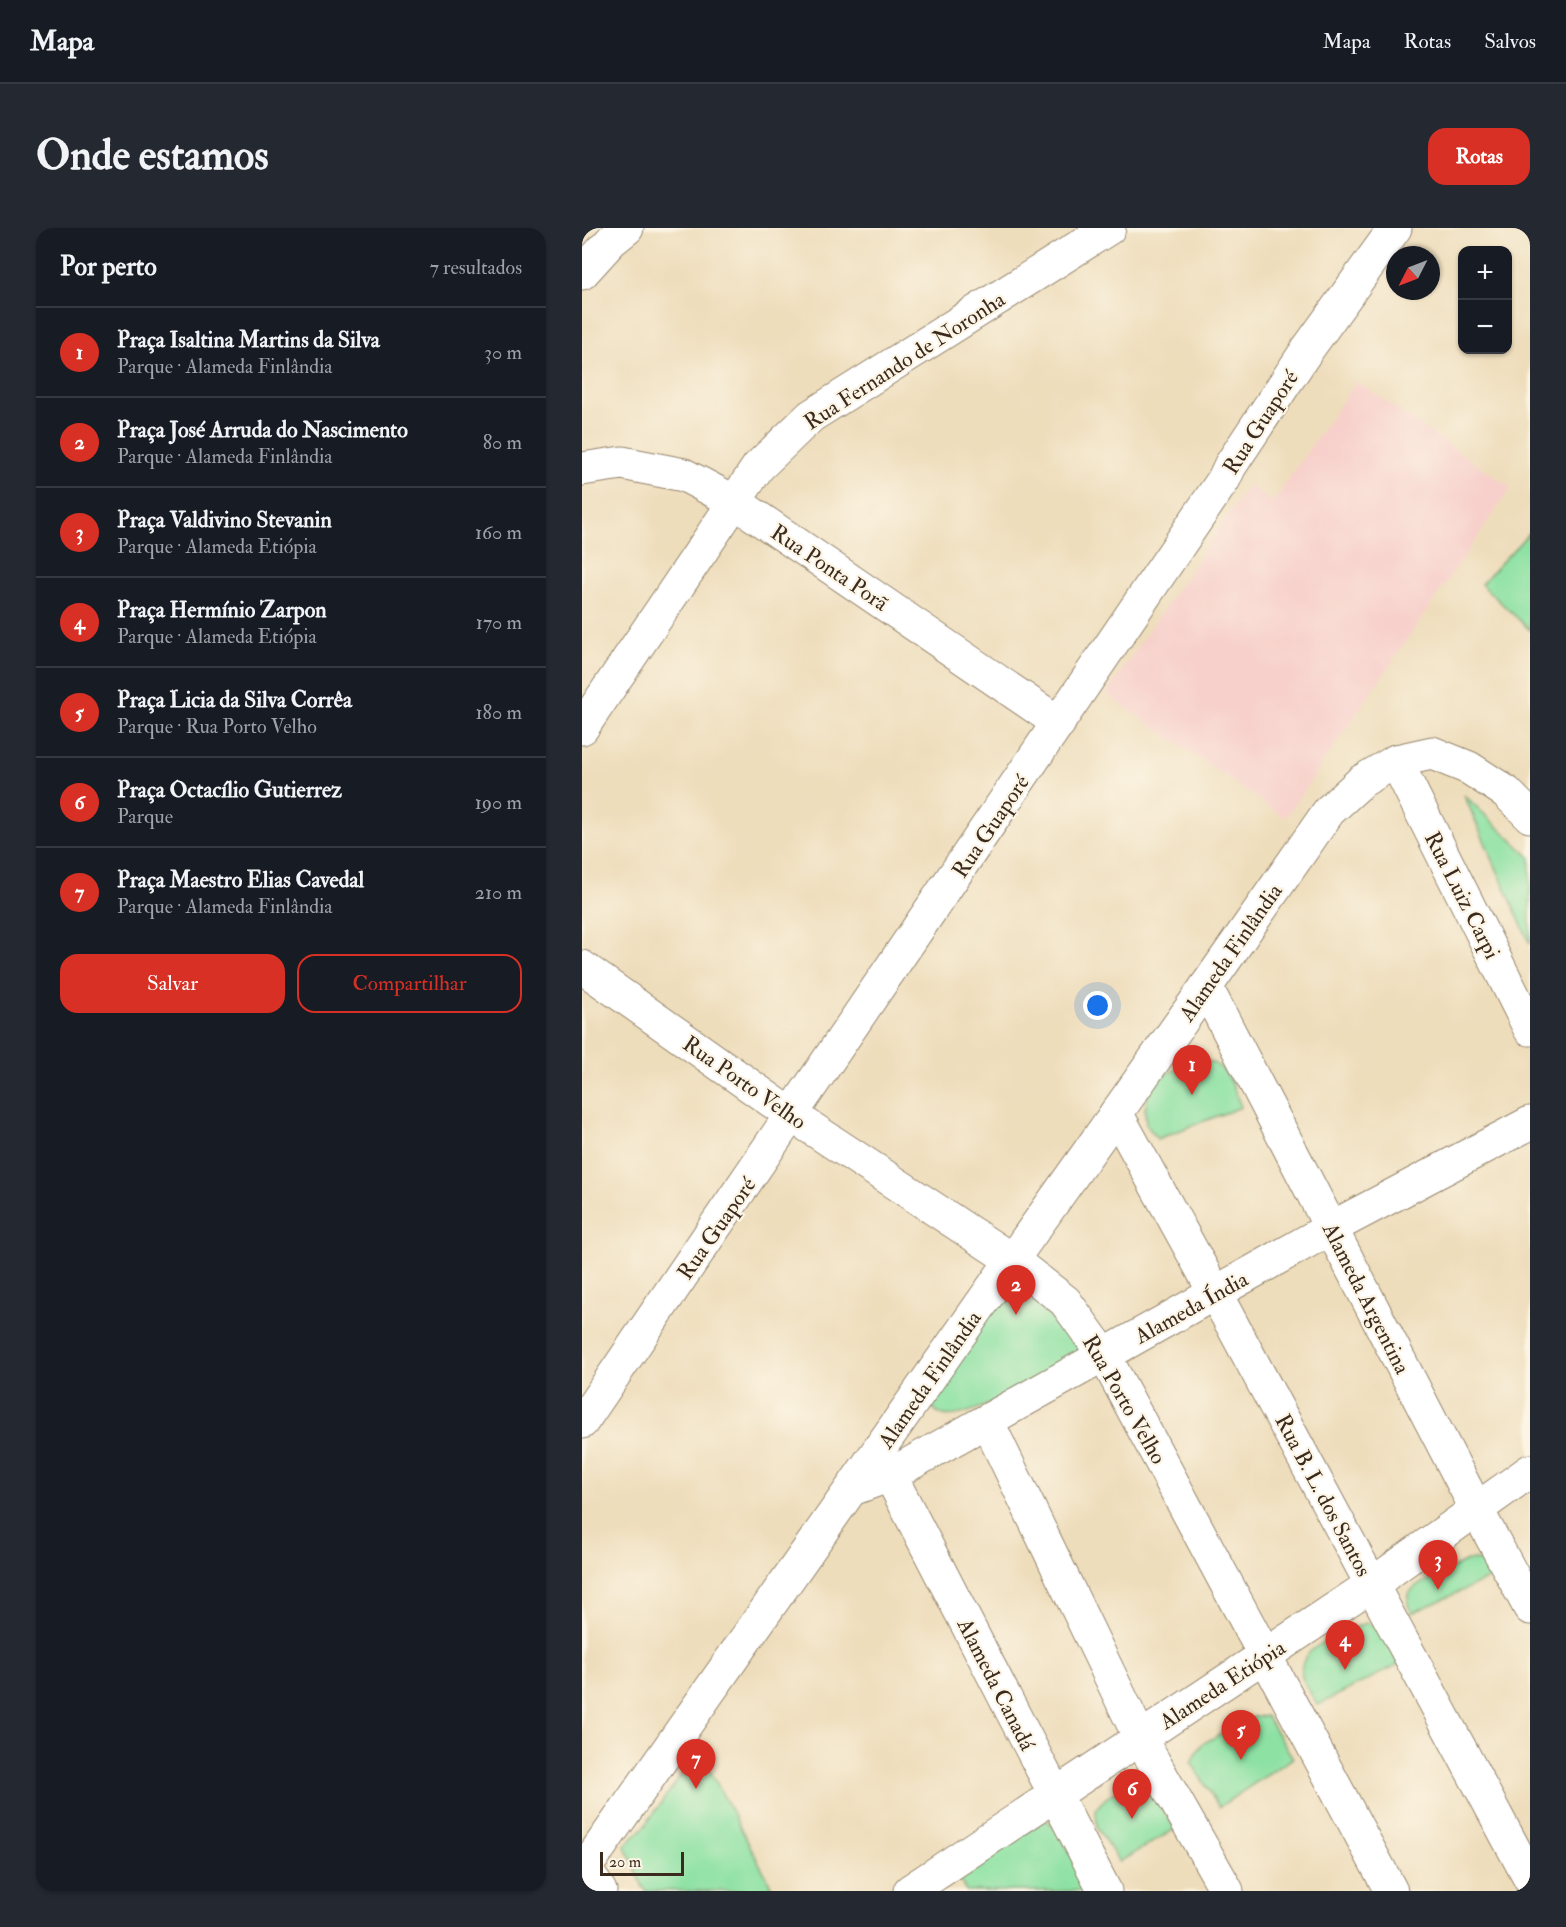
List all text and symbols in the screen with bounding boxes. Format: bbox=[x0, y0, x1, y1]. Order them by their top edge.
text: Mapa bbox=[30, 24, 94, 59]
text: Mapa bbox=[1323, 28, 1371, 55]
text: Rotas bbox=[1404, 28, 1451, 55]
text: Salvos bbox=[1484, 28, 1536, 55]
button: Rotas bbox=[1428, 128, 1530, 185]
text: Onde estamos bbox=[36, 130, 269, 182]
north arrow bbox=[1386, 246, 1440, 300]
map controls bbox=[1458, 246, 1512, 354]
button: + bbox=[1458, 246, 1512, 300]
text: Por perto bbox=[60, 251, 157, 283]
text: 7 resultados bbox=[430, 255, 522, 280]
street label: Rua Fernando de Noronha bbox=[799, 285, 1011, 436]
button: − bbox=[1458, 300, 1512, 354]
text: Praça Isaltina Martins da Silva bbox=[117, 326, 380, 354]
text: 1 bbox=[76, 340, 83, 365]
text: 30 m bbox=[484, 340, 522, 365]
text: Parque · Alameda Finlândia bbox=[117, 354, 333, 379]
street label: Rua Guaporé bbox=[1217, 365, 1306, 480]
text: Praça José Arruda do Nascimento bbox=[117, 416, 408, 444]
text: 2 bbox=[74, 430, 85, 455]
text: 80 m bbox=[483, 430, 522, 455]
text: Parque · Alameda Finlândia bbox=[117, 444, 333, 469]
text: Praça Valdivino Stevanin bbox=[117, 506, 332, 534]
street label: Rua Ponta Porã bbox=[765, 518, 894, 618]
text: 3 bbox=[76, 520, 83, 545]
text: 160 m bbox=[475, 520, 522, 545]
text: Parque · Alameda Etiópia bbox=[117, 534, 317, 559]
text: Praça Hermínio Zarpon bbox=[117, 596, 327, 624]
text: 4 bbox=[74, 610, 85, 635]
text: 170 m bbox=[476, 610, 522, 635]
text: Parque · Alameda Etiópia bbox=[117, 624, 317, 649]
text: Praça Licia da Silva Corrêa bbox=[117, 686, 352, 714]
text: 5 bbox=[75, 700, 84, 725]
text: 180 m bbox=[475, 700, 522, 725]
text: Parque · Rua Porto Velho bbox=[117, 714, 317, 739]
street label: Rua Guaporé bbox=[946, 769, 1037, 884]
text: Praça Octacílio Gutierrez bbox=[117, 776, 342, 804]
text: 6 bbox=[74, 790, 85, 815]
text: 190 m bbox=[475, 790, 522, 815]
text: Parque bbox=[117, 804, 173, 829]
street label: Rua Luiz Carpi bbox=[1417, 827, 1506, 964]
text: Praça Maestro Elias Cavedal bbox=[117, 866, 364, 894]
street label: Alameda Finlândia bbox=[1172, 877, 1289, 1028]
text: 7 bbox=[75, 880, 84, 905]
text: 210 m bbox=[475, 880, 522, 905]
text: Parque · Alameda Finlândia bbox=[117, 894, 333, 919]
button: Salvar bbox=[60, 954, 285, 1013]
button: Compartilhar bbox=[297, 954, 522, 1013]
your location bbox=[1083, 991, 1112, 1020]
street label: Rua Porto Velho bbox=[677, 1030, 812, 1136]
pin: 1 bbox=[1172, 1046, 1212, 1095]
street label: Rua Guaporé bbox=[671, 1171, 764, 1286]
street label: Alameda Argentina bbox=[1315, 1217, 1417, 1380]
street label: Alameda Índia bbox=[1129, 1265, 1254, 1351]
pin: 2 bbox=[996, 1266, 1036, 1315]
street label: Alameda Finlândia bbox=[871, 1304, 988, 1455]
street label: Rua Porto Velho bbox=[1076, 1330, 1172, 1469]
street label: Rua B. L. dos Santos bbox=[1269, 1409, 1378, 1581]
pin: 3 bbox=[1418, 1540, 1458, 1590]
street label: Alameda Canadá bbox=[950, 1613, 1042, 1756]
pin: 4 bbox=[1326, 1620, 1365, 1670]
street label: Alameda Etiópia bbox=[1153, 1633, 1292, 1737]
pin: 5 bbox=[1222, 1710, 1260, 1760]
pin: 7 bbox=[676, 1740, 716, 1789]
pin: 6 bbox=[1112, 1770, 1152, 1819]
scale bar bbox=[600, 1849, 684, 1876]
text: 20 m bbox=[609, 1852, 641, 1872]

